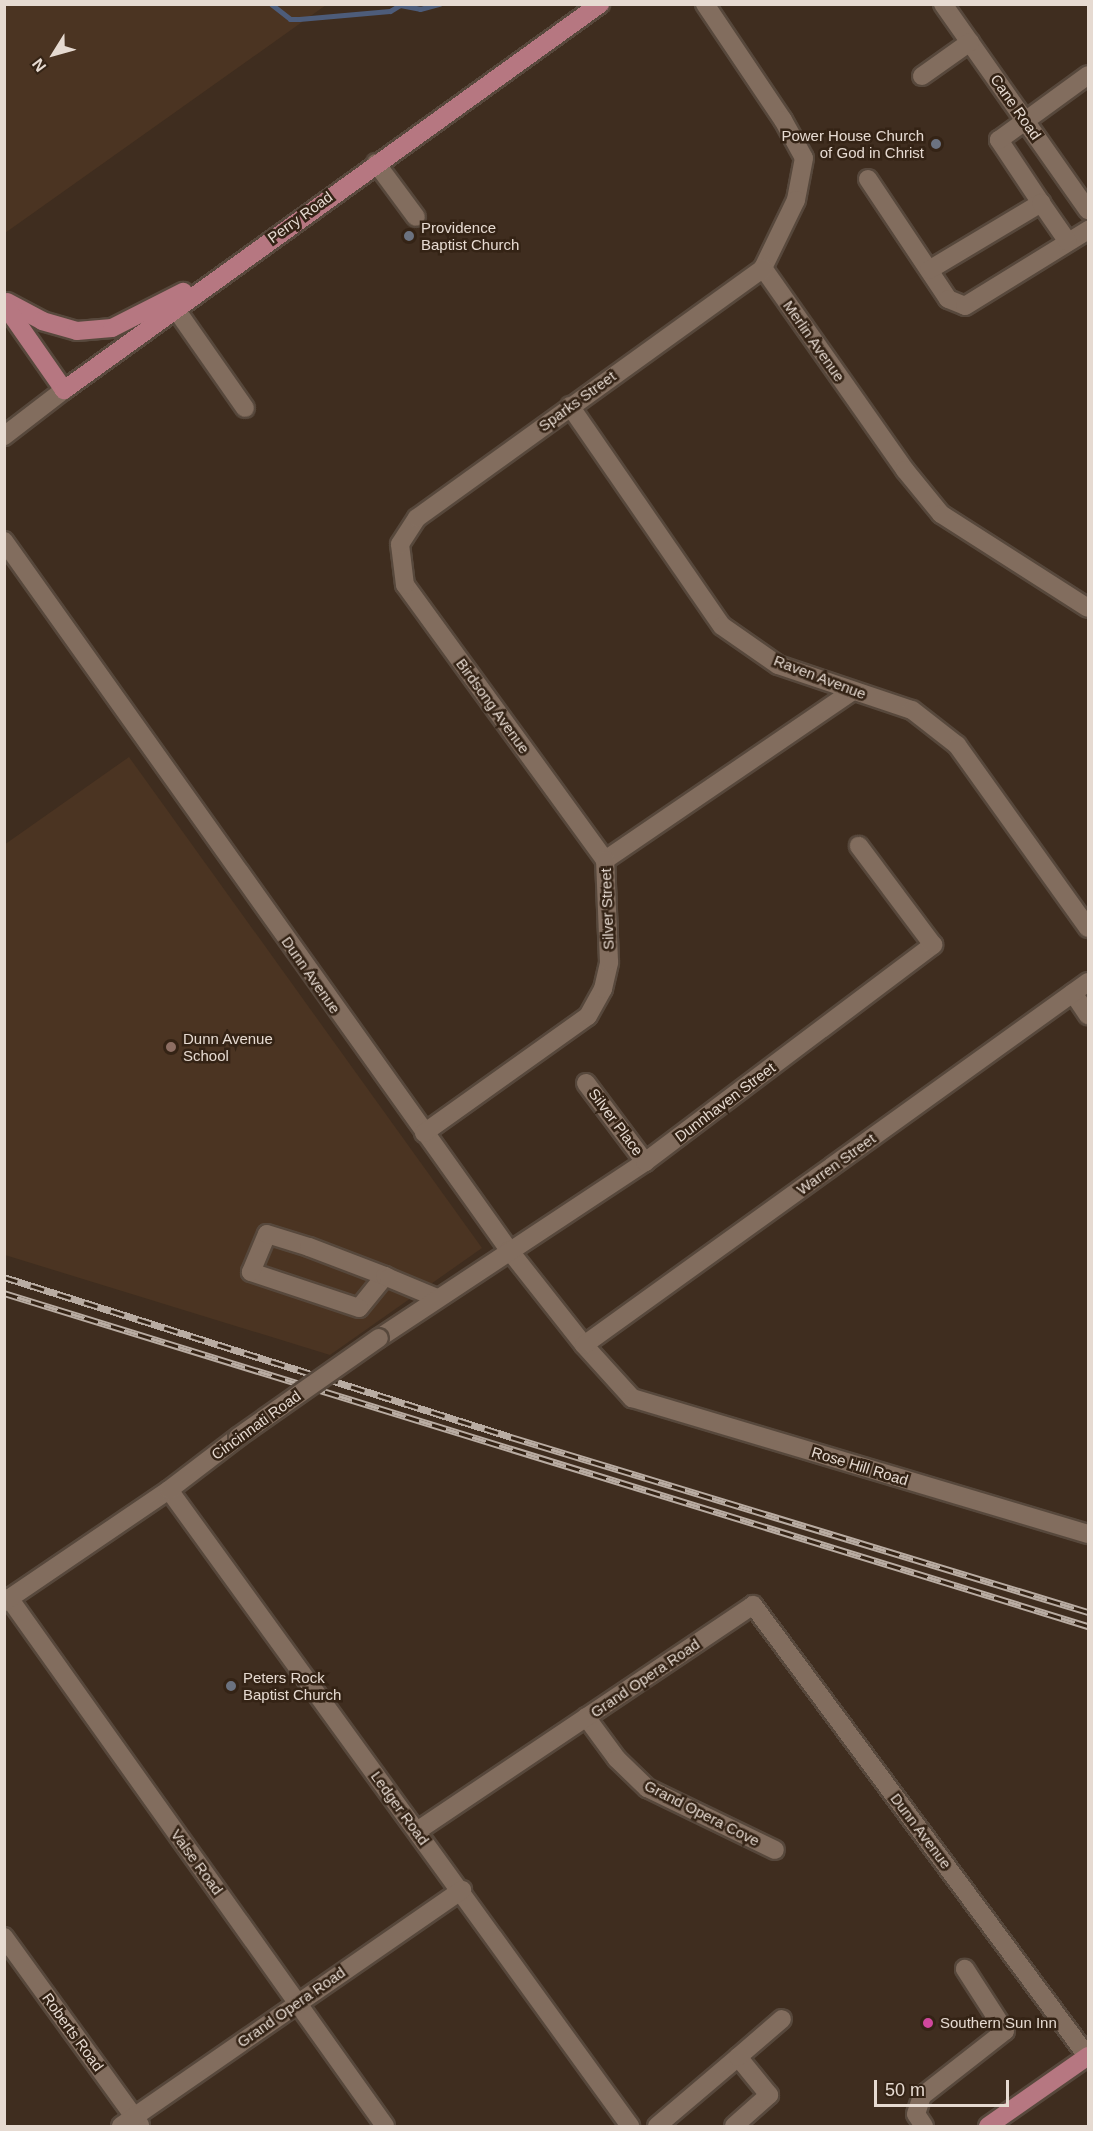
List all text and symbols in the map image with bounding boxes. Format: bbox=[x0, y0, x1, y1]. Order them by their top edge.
north arrow bbox=[24, 24, 84, 84]
text: N bbox=[29, 55, 49, 75]
street label: Cane Road bbox=[987, 71, 1045, 143]
place label: Power House Church of God in Christ bbox=[781, 126, 924, 161]
marker: Power House Church of God in Christ bbox=[929, 137, 943, 151]
street label: Perry Road bbox=[264, 187, 336, 247]
place label: Providence Baptist Church bbox=[421, 218, 519, 253]
marker: Providence Baptist Church bbox=[402, 229, 416, 243]
street label: Merlin Avenue bbox=[779, 297, 849, 385]
street label: Sparks Street bbox=[535, 367, 619, 435]
street label: Raven Avenue bbox=[771, 651, 869, 703]
street label: Birdsong Avenue bbox=[452, 655, 534, 757]
street label: Silver Street bbox=[597, 868, 617, 950]
street label: Dunn Avenue bbox=[278, 933, 344, 1017]
place label: Dunn Avenue School bbox=[183, 1029, 274, 1064]
marker: Dunn Avenue School bbox=[164, 1040, 178, 1054]
street label: Dunnhaven Street bbox=[671, 1058, 779, 1146]
street label: Silver Place bbox=[585, 1085, 647, 1159]
street label: Warren Street bbox=[793, 1129, 879, 1199]
street label: Cincinnati Road bbox=[208, 1387, 304, 1463]
street label: Rose Hill Road bbox=[810, 1443, 910, 1489]
street label: Grand Opera Road bbox=[587, 1635, 703, 1721]
place label: Peters Rock Baptist Church bbox=[243, 1668, 341, 1703]
marker: Peters Rock Baptist Church bbox=[224, 1679, 238, 1693]
street label: Ledger Road bbox=[367, 1768, 433, 1848]
street label: Grand Opera Cove bbox=[641, 1776, 763, 1850]
street label: Dunn Avenue bbox=[887, 1789, 955, 1873]
street label: Valse Road bbox=[167, 1826, 227, 1898]
street label: Grand Opera Road bbox=[234, 1963, 348, 2051]
street label: Roberts Road bbox=[39, 1989, 107, 2075]
place label: Southern Sun Inn bbox=[940, 2014, 1057, 2032]
marker: Southern Sun Inn bbox=[921, 2016, 935, 2030]
scale bar bbox=[877, 2068, 1012, 2106]
text: 50 m bbox=[885, 2080, 925, 2100]

